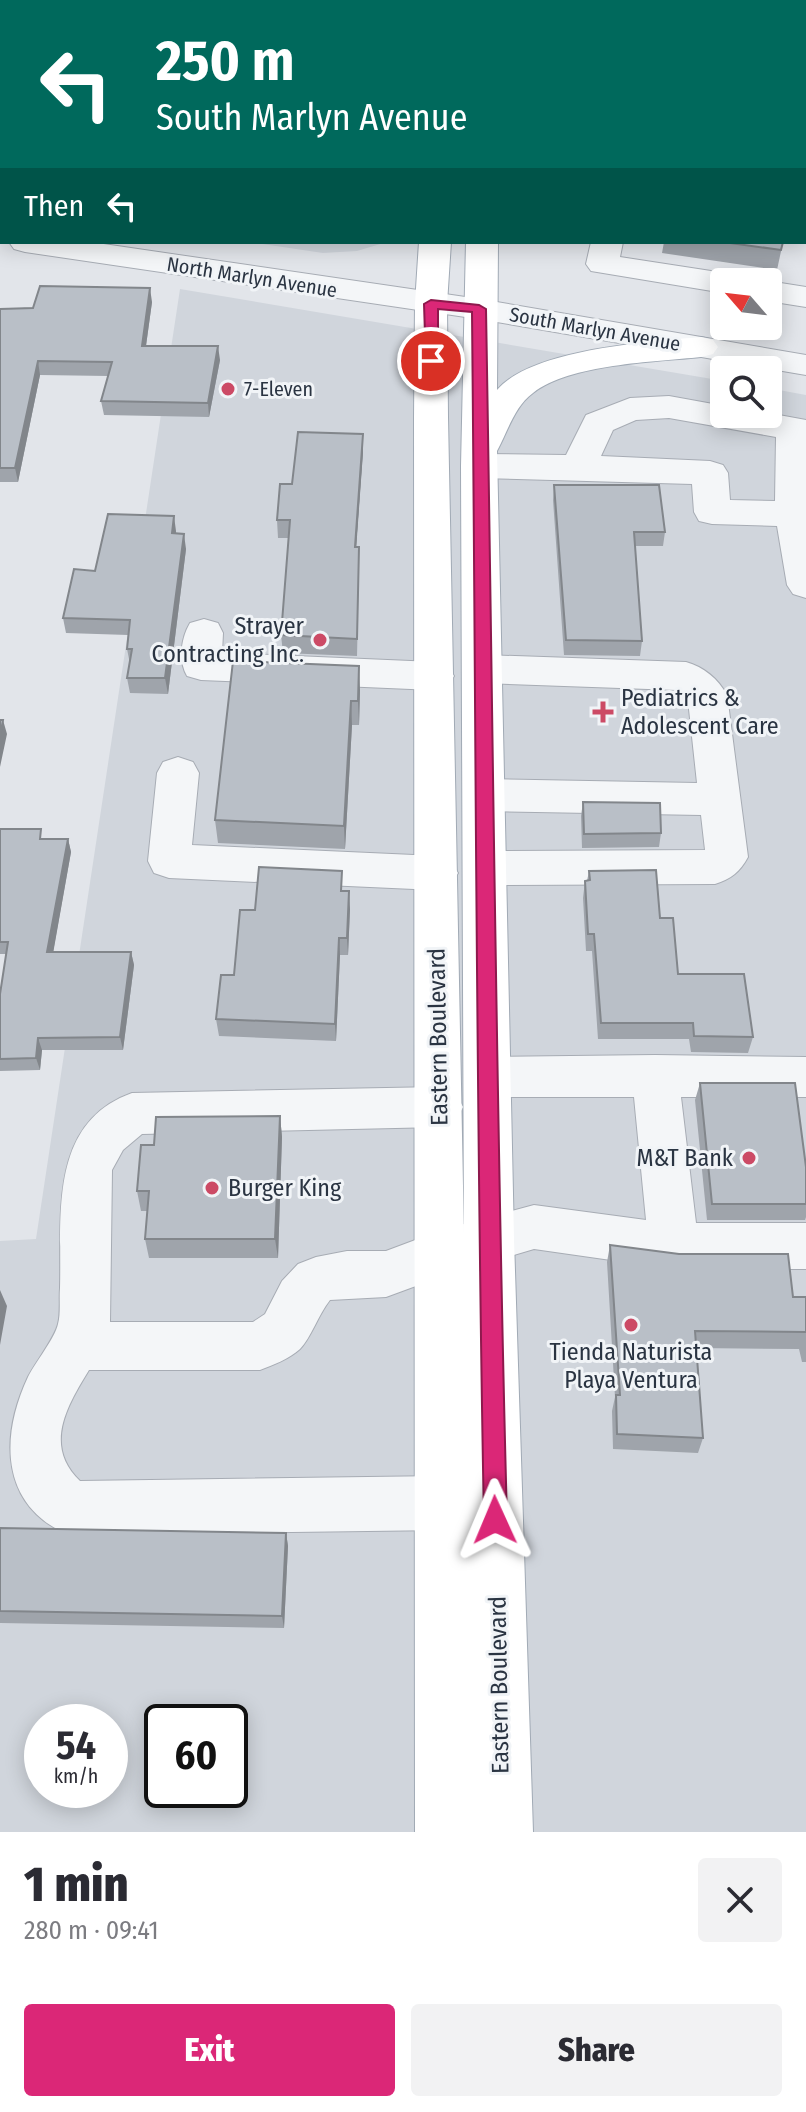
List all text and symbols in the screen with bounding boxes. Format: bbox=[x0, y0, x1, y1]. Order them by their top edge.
text: 250 m bbox=[156, 28, 294, 95]
icon: left bbox=[24, 32, 128, 136]
text: South Marlyn Avenue bbox=[156, 96, 467, 140]
icon: left bbox=[100, 184, 144, 228]
text: Then bbox=[24, 188, 84, 224]
street label: North Marlyn Avenue bbox=[165, 252, 339, 302]
north arrow bbox=[710, 268, 782, 340]
map controls bbox=[710, 268, 782, 428]
street label: South Marlyn Avenue bbox=[508, 302, 682, 356]
pin bbox=[397, 327, 465, 395]
icon: arrive bbox=[409, 339, 453, 383]
button: search bbox=[710, 356, 782, 428]
place label: 7-Eleven bbox=[244, 377, 313, 401]
marker: 7-Eleven bbox=[219, 380, 237, 398]
place label: Strayer Contracting Inc. bbox=[152, 612, 305, 668]
marker: Strayer Contracting Inc. bbox=[311, 631, 329, 649]
place label: Pediatrics & Adolescent Care bbox=[621, 684, 779, 740]
marker: Pediatrics & Adolescent Care bbox=[592, 701, 614, 723]
street label: Eastern Boulevard bbox=[422, 948, 454, 1126]
place label: M&T Bank bbox=[636, 1144, 734, 1172]
marker: M&T Bank bbox=[740, 1149, 758, 1167]
place label: Burger King bbox=[228, 1174, 342, 1202]
marker: Burger King bbox=[203, 1179, 221, 1197]
marker: Tienda Naturista Playa Ventura bbox=[622, 1316, 640, 1334]
place label: Tienda Naturista Playa Ventura bbox=[550, 1338, 712, 1394]
position arrow bbox=[453, 1478, 537, 1562]
street label: Eastern Boulevard bbox=[483, 1596, 515, 1774]
speed limit sign: 60 bbox=[144, 1704, 248, 1808]
text: 54 bbox=[56, 1722, 96, 1770]
text: km/h bbox=[54, 1764, 98, 1788]
text: 1 min bbox=[24, 1856, 128, 1914]
button: close bbox=[698, 1858, 782, 1942]
text: 280 m · 09:41 bbox=[24, 1915, 159, 1946]
button: Exit bbox=[24, 2004, 395, 2096]
button: Share bbox=[411, 2004, 782, 2096]

